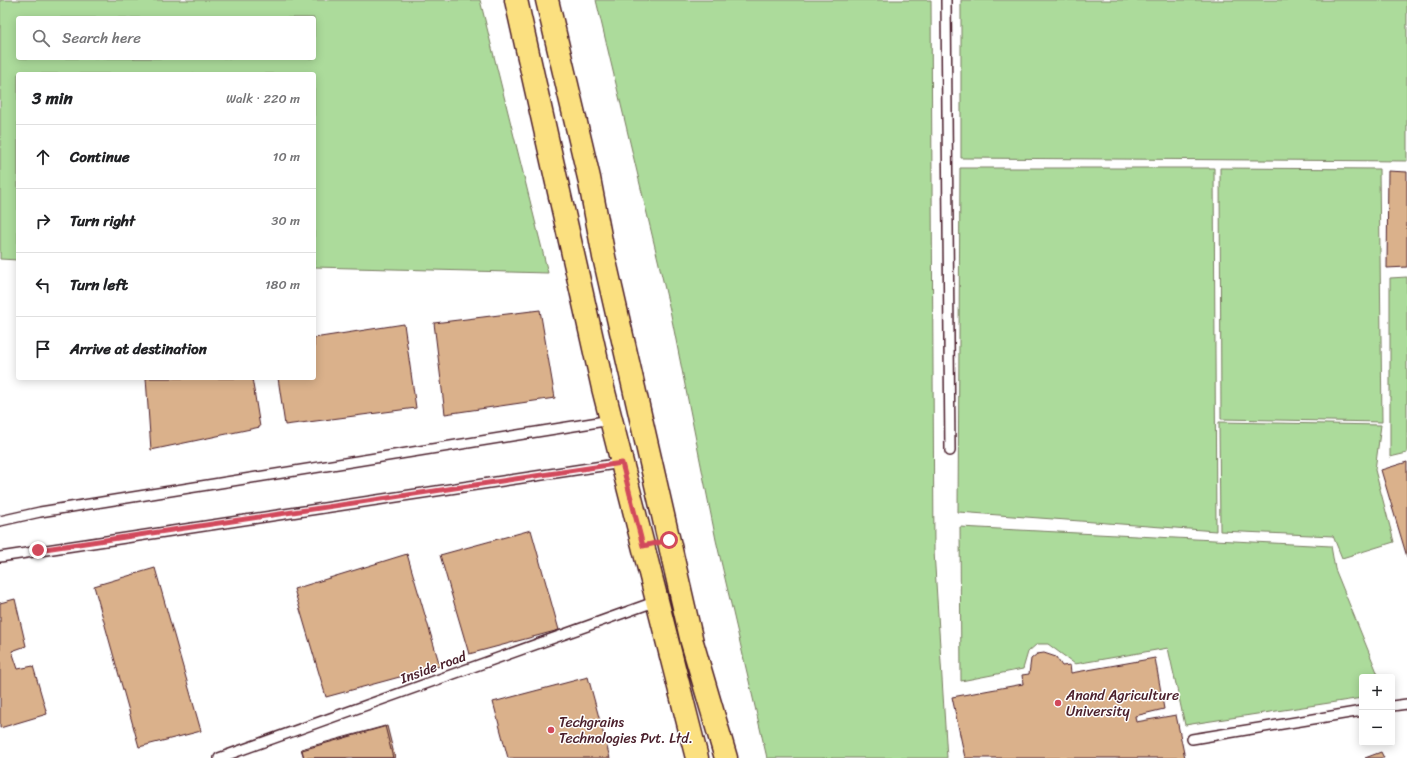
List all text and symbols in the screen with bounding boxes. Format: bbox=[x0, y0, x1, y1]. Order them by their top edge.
search box bbox=[16, 16, 316, 60]
text: Search here bbox=[62, 25, 141, 51]
icon: search bbox=[30, 27, 52, 49]
text: 3 min bbox=[32, 83, 73, 113]
text: Walk · 220 m bbox=[226, 87, 300, 110]
text: Continue bbox=[70, 144, 130, 170]
text: 10 m bbox=[273, 145, 300, 168]
icon: ahead bbox=[32, 146, 54, 168]
text: Turn right bbox=[70, 208, 135, 234]
text: 30 m bbox=[271, 209, 300, 232]
icon: right bbox=[32, 210, 54, 232]
text: Turn left bbox=[70, 272, 128, 298]
text: 180 m bbox=[265, 273, 300, 296]
icon: left bbox=[32, 274, 54, 296]
text: Arrive at destination bbox=[70, 336, 207, 362]
icon: arrive bbox=[32, 338, 54, 360]
route start bbox=[660, 531, 678, 549]
route end bbox=[29, 541, 47, 559]
street label: Inside road bbox=[396, 643, 471, 691]
map controls bbox=[1359, 674, 1395, 746]
button: + bbox=[1359, 674, 1395, 710]
place label: Anand Agriculture University bbox=[1065, 683, 1179, 724]
marker: Anand Agriculture University bbox=[1053, 698, 1063, 708]
place label: Techgrains Technologies Pvt. Ltd. bbox=[559, 710, 693, 751]
button: − bbox=[1359, 710, 1395, 746]
marker: Techgrains Technologies Pvt. Ltd. bbox=[546, 725, 556, 735]

